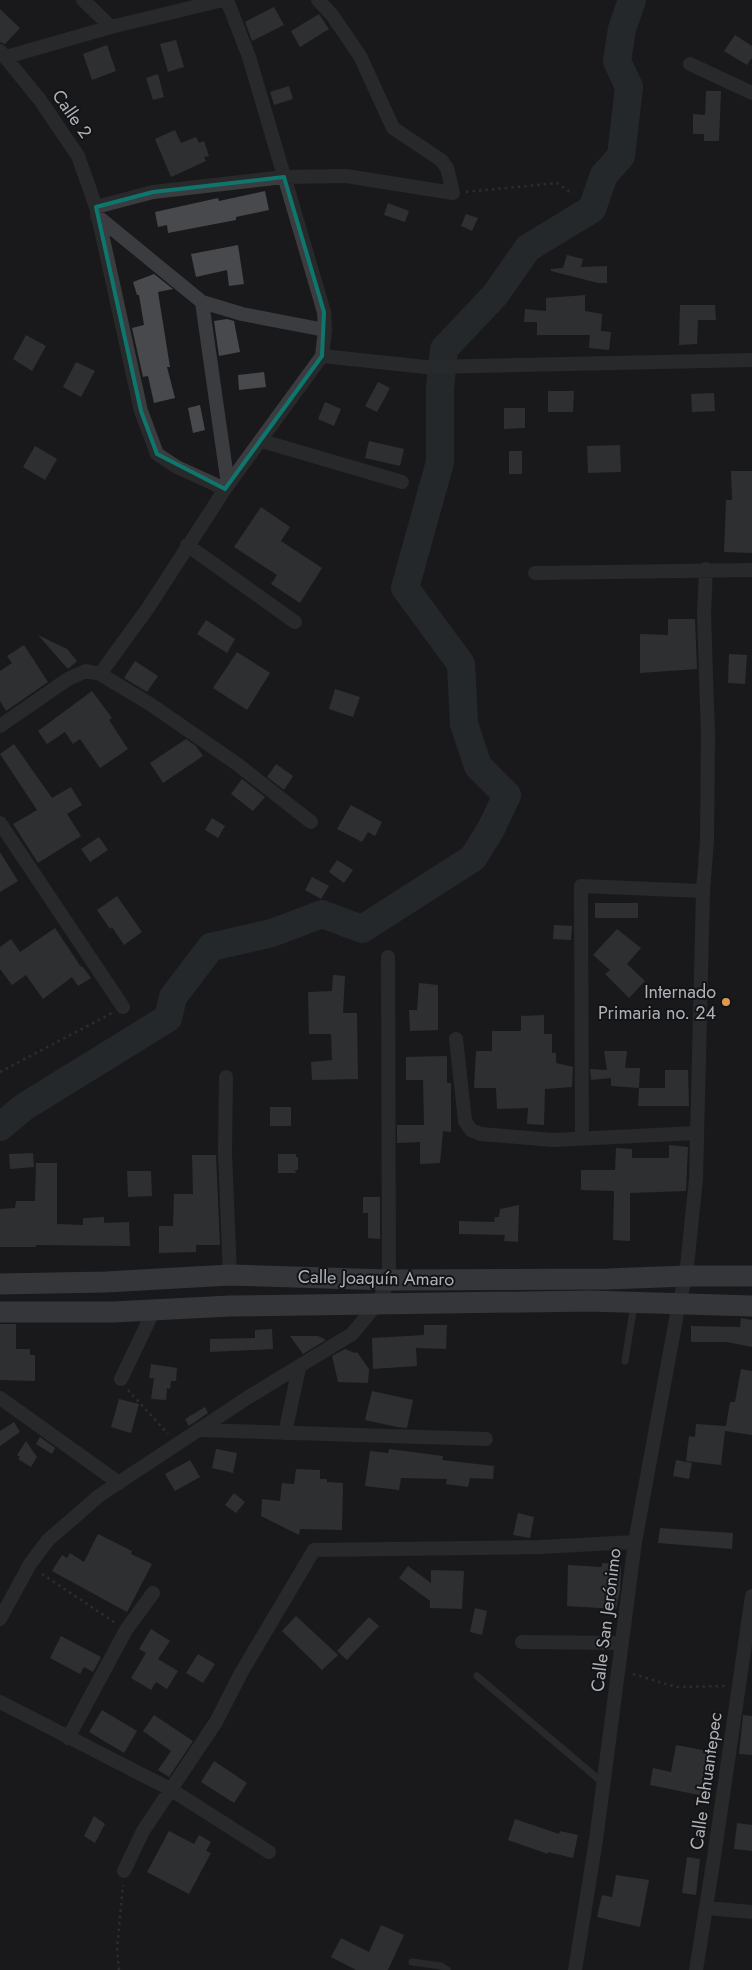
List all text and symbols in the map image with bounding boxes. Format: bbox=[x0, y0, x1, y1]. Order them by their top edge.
street label: Calle 2 bbox=[46, 84, 98, 144]
place label: Internado Primaria no. 24 bbox=[598, 979, 716, 1026]
marker: Internado Primaria no. 24 bbox=[720, 996, 732, 1008]
street label: Calle Joaquín Amaro bbox=[298, 1264, 455, 1292]
street label: Calle San Jerónimo bbox=[584, 1546, 628, 1693]
street label: Calle Tehuantepec bbox=[683, 1711, 729, 1851]

